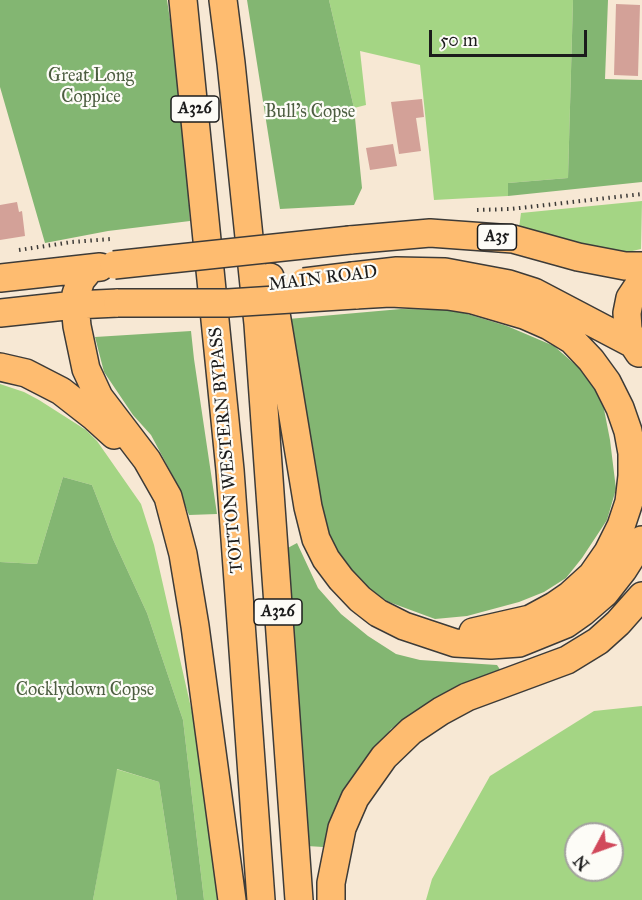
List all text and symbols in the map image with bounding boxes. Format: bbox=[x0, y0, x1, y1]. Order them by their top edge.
scale bar bbox=[432, 18, 590, 56]
text: 50 m bbox=[440, 29, 478, 51]
park label: Great Long Coppice bbox=[48, 66, 134, 109]
road number: A326 bbox=[171, 96, 219, 122]
park label: Bull's Copse bbox=[265, 102, 355, 124]
road number: A35 bbox=[478, 224, 516, 250]
street label: MAIN ROAD bbox=[267, 262, 379, 296]
street label: TOTTON WESTERN BYPASS bbox=[205, 326, 249, 574]
road number: A326 bbox=[254, 599, 302, 625]
park label: Cocklydown Copse bbox=[16, 680, 154, 702]
north arrow bbox=[564, 822, 624, 882]
text: N bbox=[570, 851, 593, 874]

